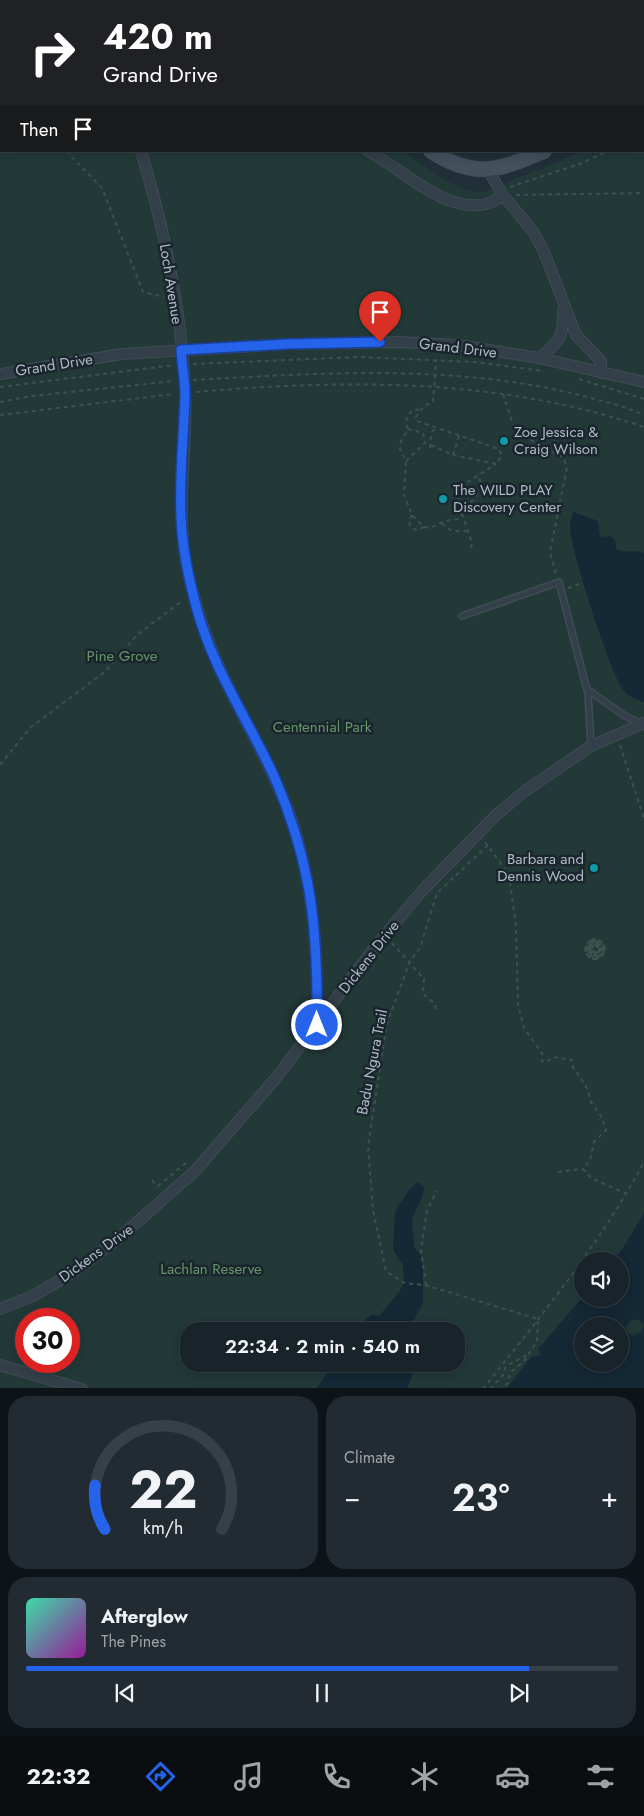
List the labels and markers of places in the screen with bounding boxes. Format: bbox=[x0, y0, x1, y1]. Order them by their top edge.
pin bbox=[359, 291, 401, 342]
place label: Zoe Jessica & Craig Wilson bbox=[514, 421, 598, 460]
marker: Zoe Jessica & Craig Wilson bbox=[498, 435, 510, 447]
place label: The WILD PLAY Discovery Center bbox=[453, 479, 562, 518]
marker: The WILD PLAY Discovery Center bbox=[437, 493, 449, 505]
place label: Barbara and Dennis Wood bbox=[497, 848, 584, 887]
marker: Barbara and Dennis Wood bbox=[588, 862, 600, 874]

